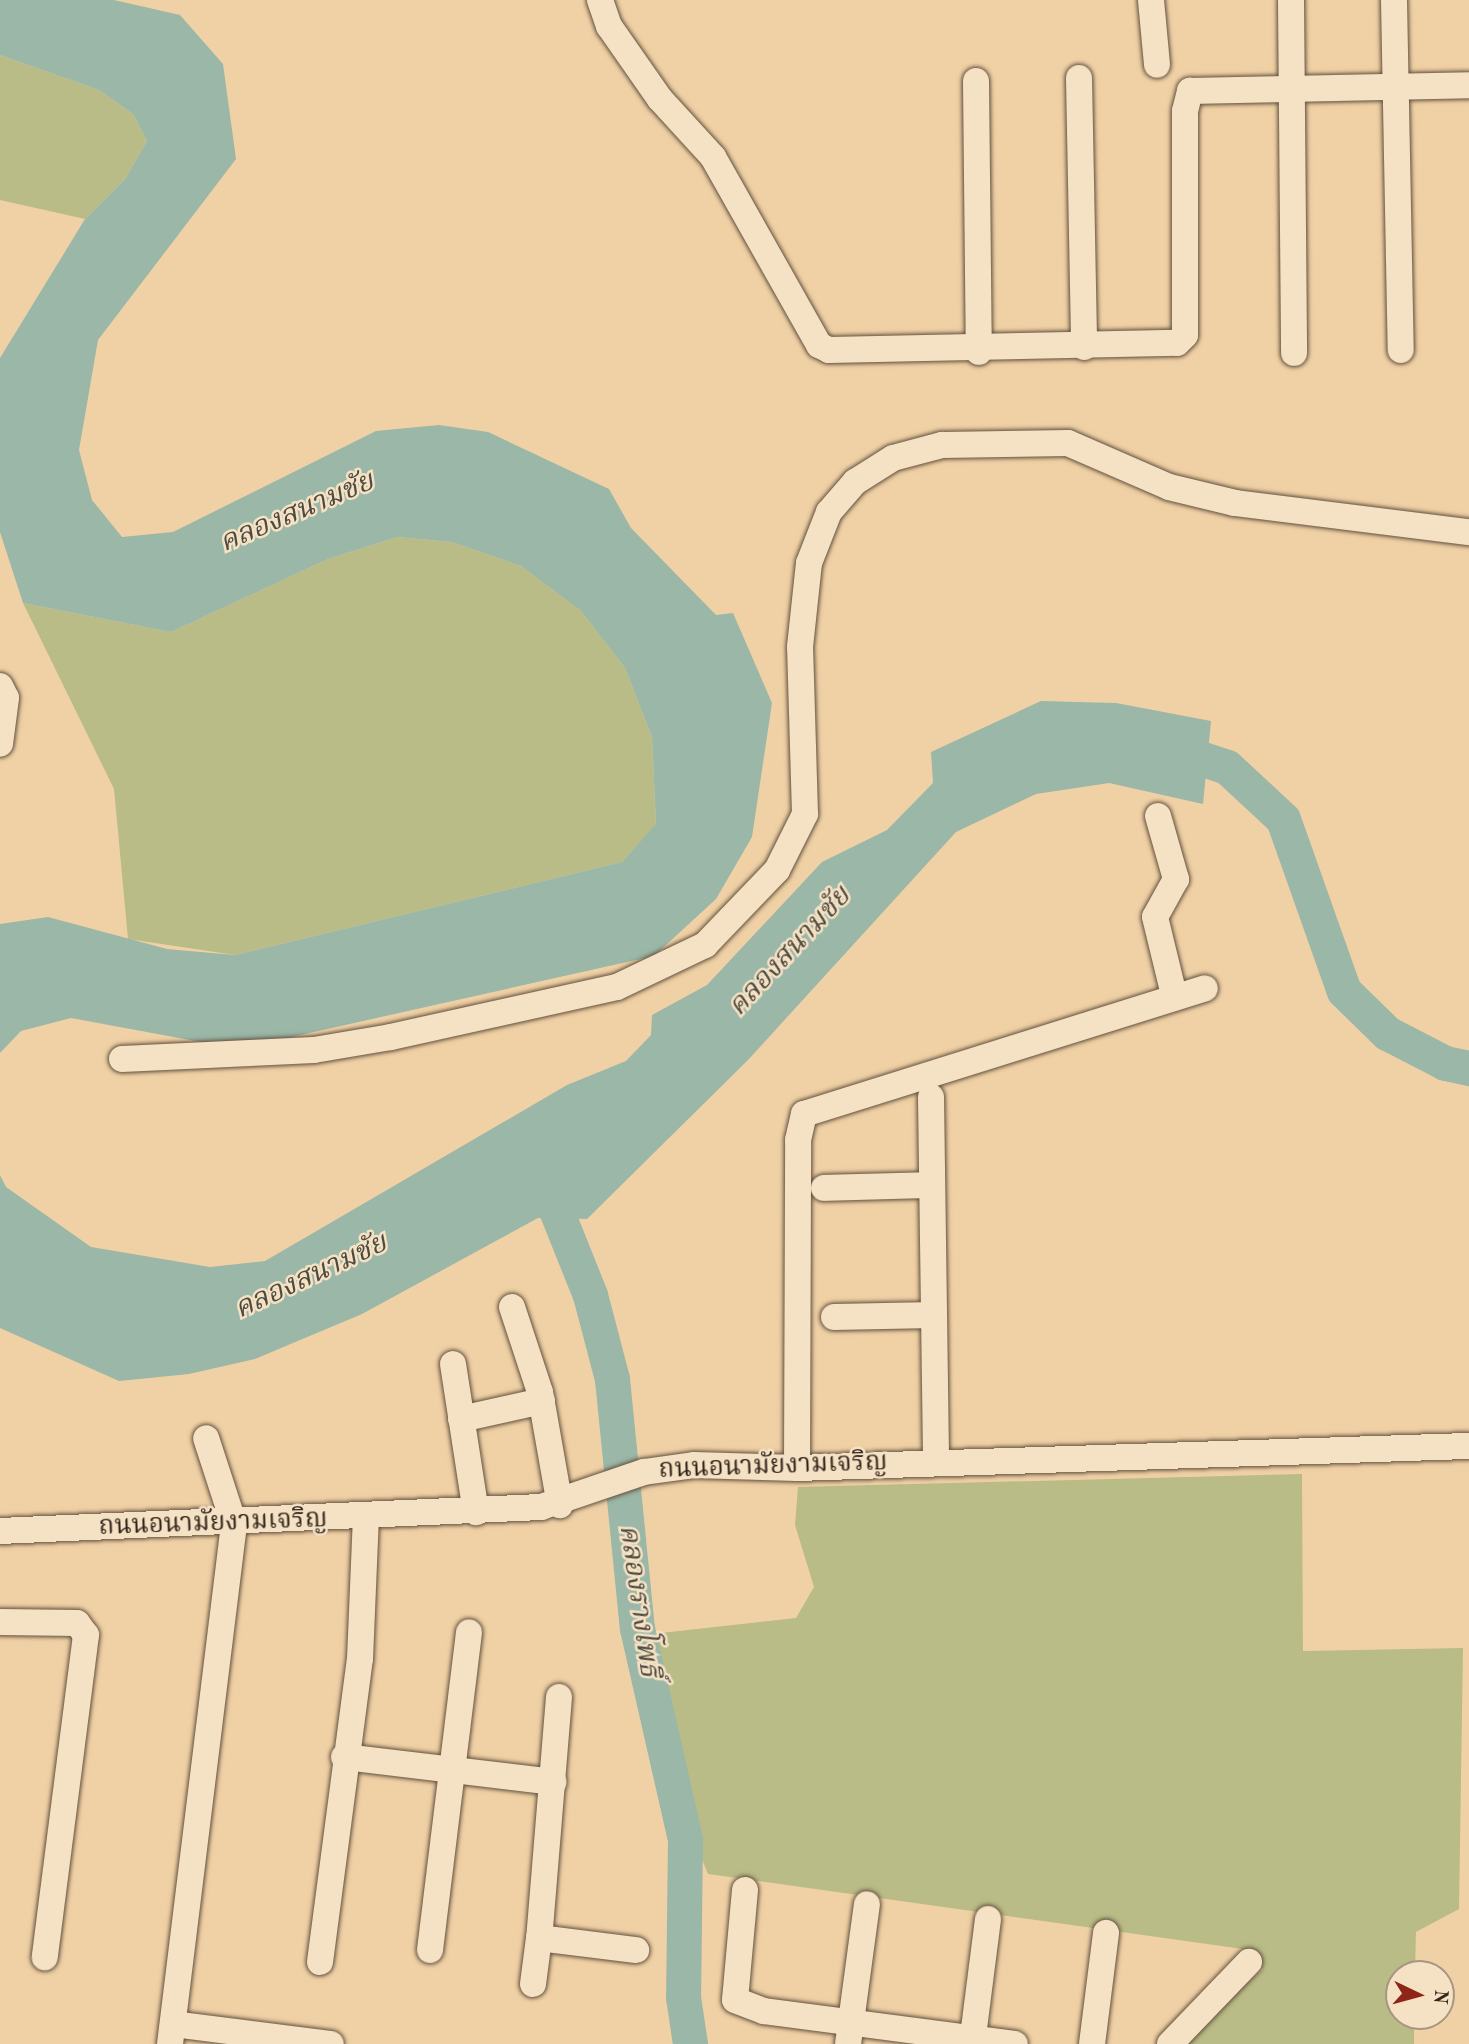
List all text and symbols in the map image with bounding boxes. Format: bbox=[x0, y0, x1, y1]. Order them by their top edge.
water label: คลองสนามชัย bbox=[215, 465, 379, 561]
water label: คลองสนามชัย bbox=[722, 880, 858, 1024]
water label: คลองสนามชัย bbox=[229, 1227, 393, 1327]
street label: ถนนอนามัยงามเจริญ bbox=[658, 1447, 888, 1487]
street label: ถนนอนามัยงามเจริญ bbox=[98, 1504, 328, 1544]
water label: คลองรางโพธิ์ bbox=[611, 1523, 665, 1679]
north arrow bbox=[1385, 1960, 1455, 2030]
text: N bbox=[1429, 1989, 1450, 2005]

